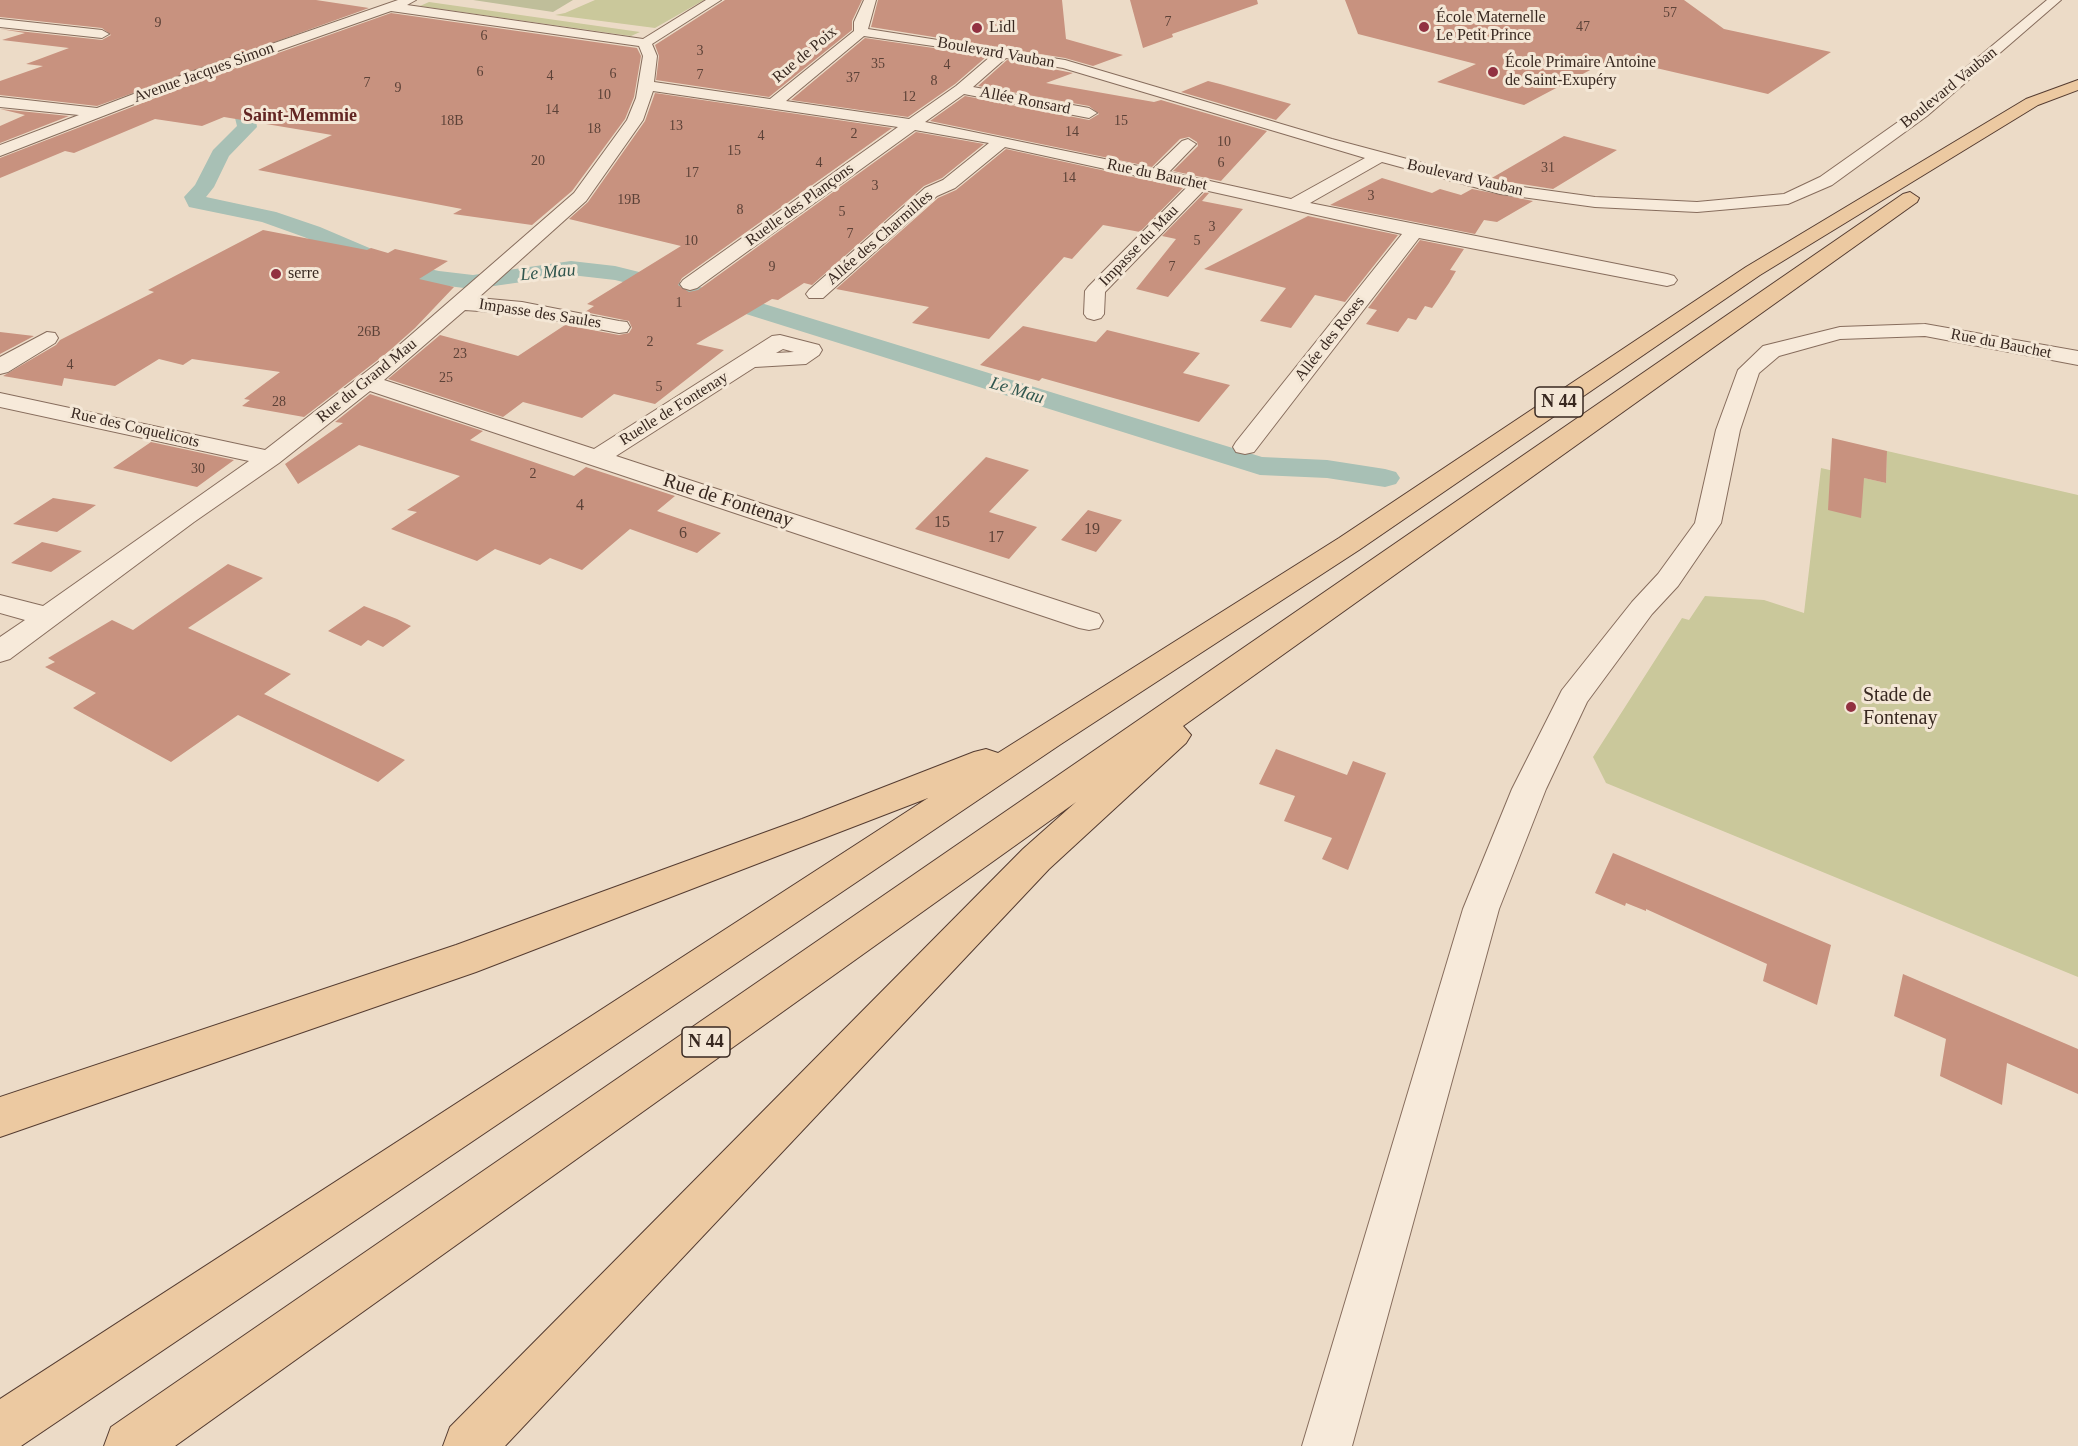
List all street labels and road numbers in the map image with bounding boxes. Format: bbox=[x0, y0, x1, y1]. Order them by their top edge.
street label: Rue de Poix bbox=[769, 23, 841, 87]
street label: Boulevard Vauban bbox=[936, 33, 1056, 73]
street label: Avenue Jacques Simon bbox=[131, 39, 277, 107]
street label: Boulevard Vauban bbox=[1897, 43, 2001, 133]
street label: Allée Ronsard bbox=[978, 83, 1072, 119]
street label: Rue du Bauchet bbox=[1105, 155, 1209, 195]
street label: Boulevard Vauban bbox=[1405, 155, 1525, 201]
street label: Ruelle des Plançons bbox=[742, 159, 858, 251]
street label: Allée des Charmilles bbox=[823, 187, 937, 289]
street label: Impasse du Mau bbox=[1095, 201, 1183, 291]
street label: Allée des Roses bbox=[1291, 293, 1369, 385]
street label: Impasse des Saules bbox=[477, 295, 603, 333]
street label: Rue du Bauchet bbox=[1949, 325, 2053, 363]
street label: Rue du Grand Mau bbox=[313, 335, 421, 427]
street label: Ruelle de Fontenay bbox=[616, 368, 732, 450]
road number: N 44 bbox=[1535, 387, 1583, 417]
street label: Rue des Coquelicots bbox=[69, 404, 201, 452]
street label: Rue de Fontenay bbox=[660, 469, 796, 533]
road number: N 44 bbox=[682, 1027, 730, 1057]

